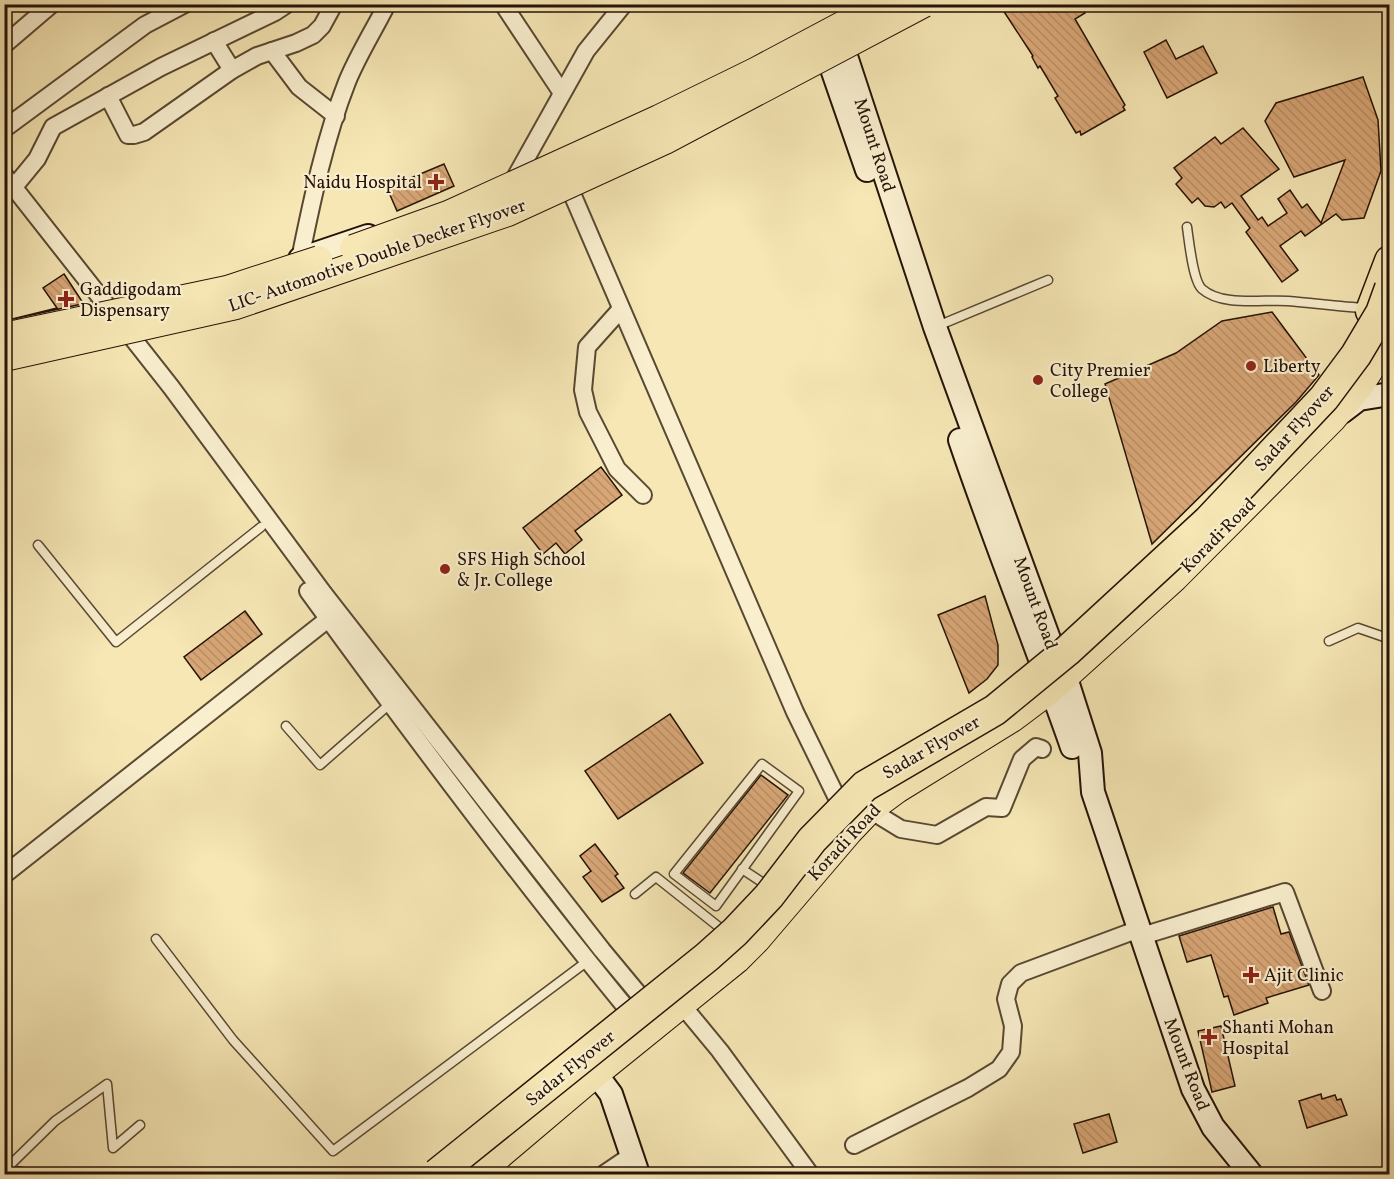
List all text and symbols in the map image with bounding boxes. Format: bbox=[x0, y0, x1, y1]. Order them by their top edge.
street label: Mount Road bbox=[847, 95, 901, 196]
place label: Naidu Hospital bbox=[303, 171, 422, 196]
marker: Naidu Hospital bbox=[427, 173, 445, 191]
street label: LIC- Automotive Double Decker Flyover bbox=[225, 193, 530, 319]
place label: Gaddigodam Dispensary bbox=[80, 278, 182, 324]
marker: Gaddigodam Dispensary bbox=[57, 290, 75, 308]
place label: Liberty bbox=[1263, 355, 1321, 380]
place label: City Premier College bbox=[1050, 359, 1151, 405]
marker: Liberty bbox=[1244, 359, 1258, 373]
marker: City Premier College bbox=[1031, 373, 1045, 387]
street label: Sadar Flyover bbox=[1249, 380, 1341, 478]
street label: Koradi Road bbox=[1176, 493, 1262, 579]
place label: SFS High School & Jr. College bbox=[457, 548, 586, 594]
street label: Mount Road bbox=[1006, 553, 1063, 654]
marker: SFS High School & Jr. College bbox=[438, 562, 452, 576]
street label: Sadar Flyover bbox=[878, 710, 986, 786]
street label: Koradi Road bbox=[803, 799, 887, 887]
place label: Ajit Clinic bbox=[1264, 964, 1344, 989]
marker: Ajit Clinic bbox=[1242, 966, 1260, 984]
street label: Mount Road bbox=[1156, 1015, 1215, 1115]
place label: Shanti Mohan Hospital bbox=[1222, 1016, 1334, 1062]
street label: Sadar Flyover bbox=[521, 1025, 622, 1113]
marker: Shanti Mohan Hospital bbox=[1200, 1028, 1218, 1046]

